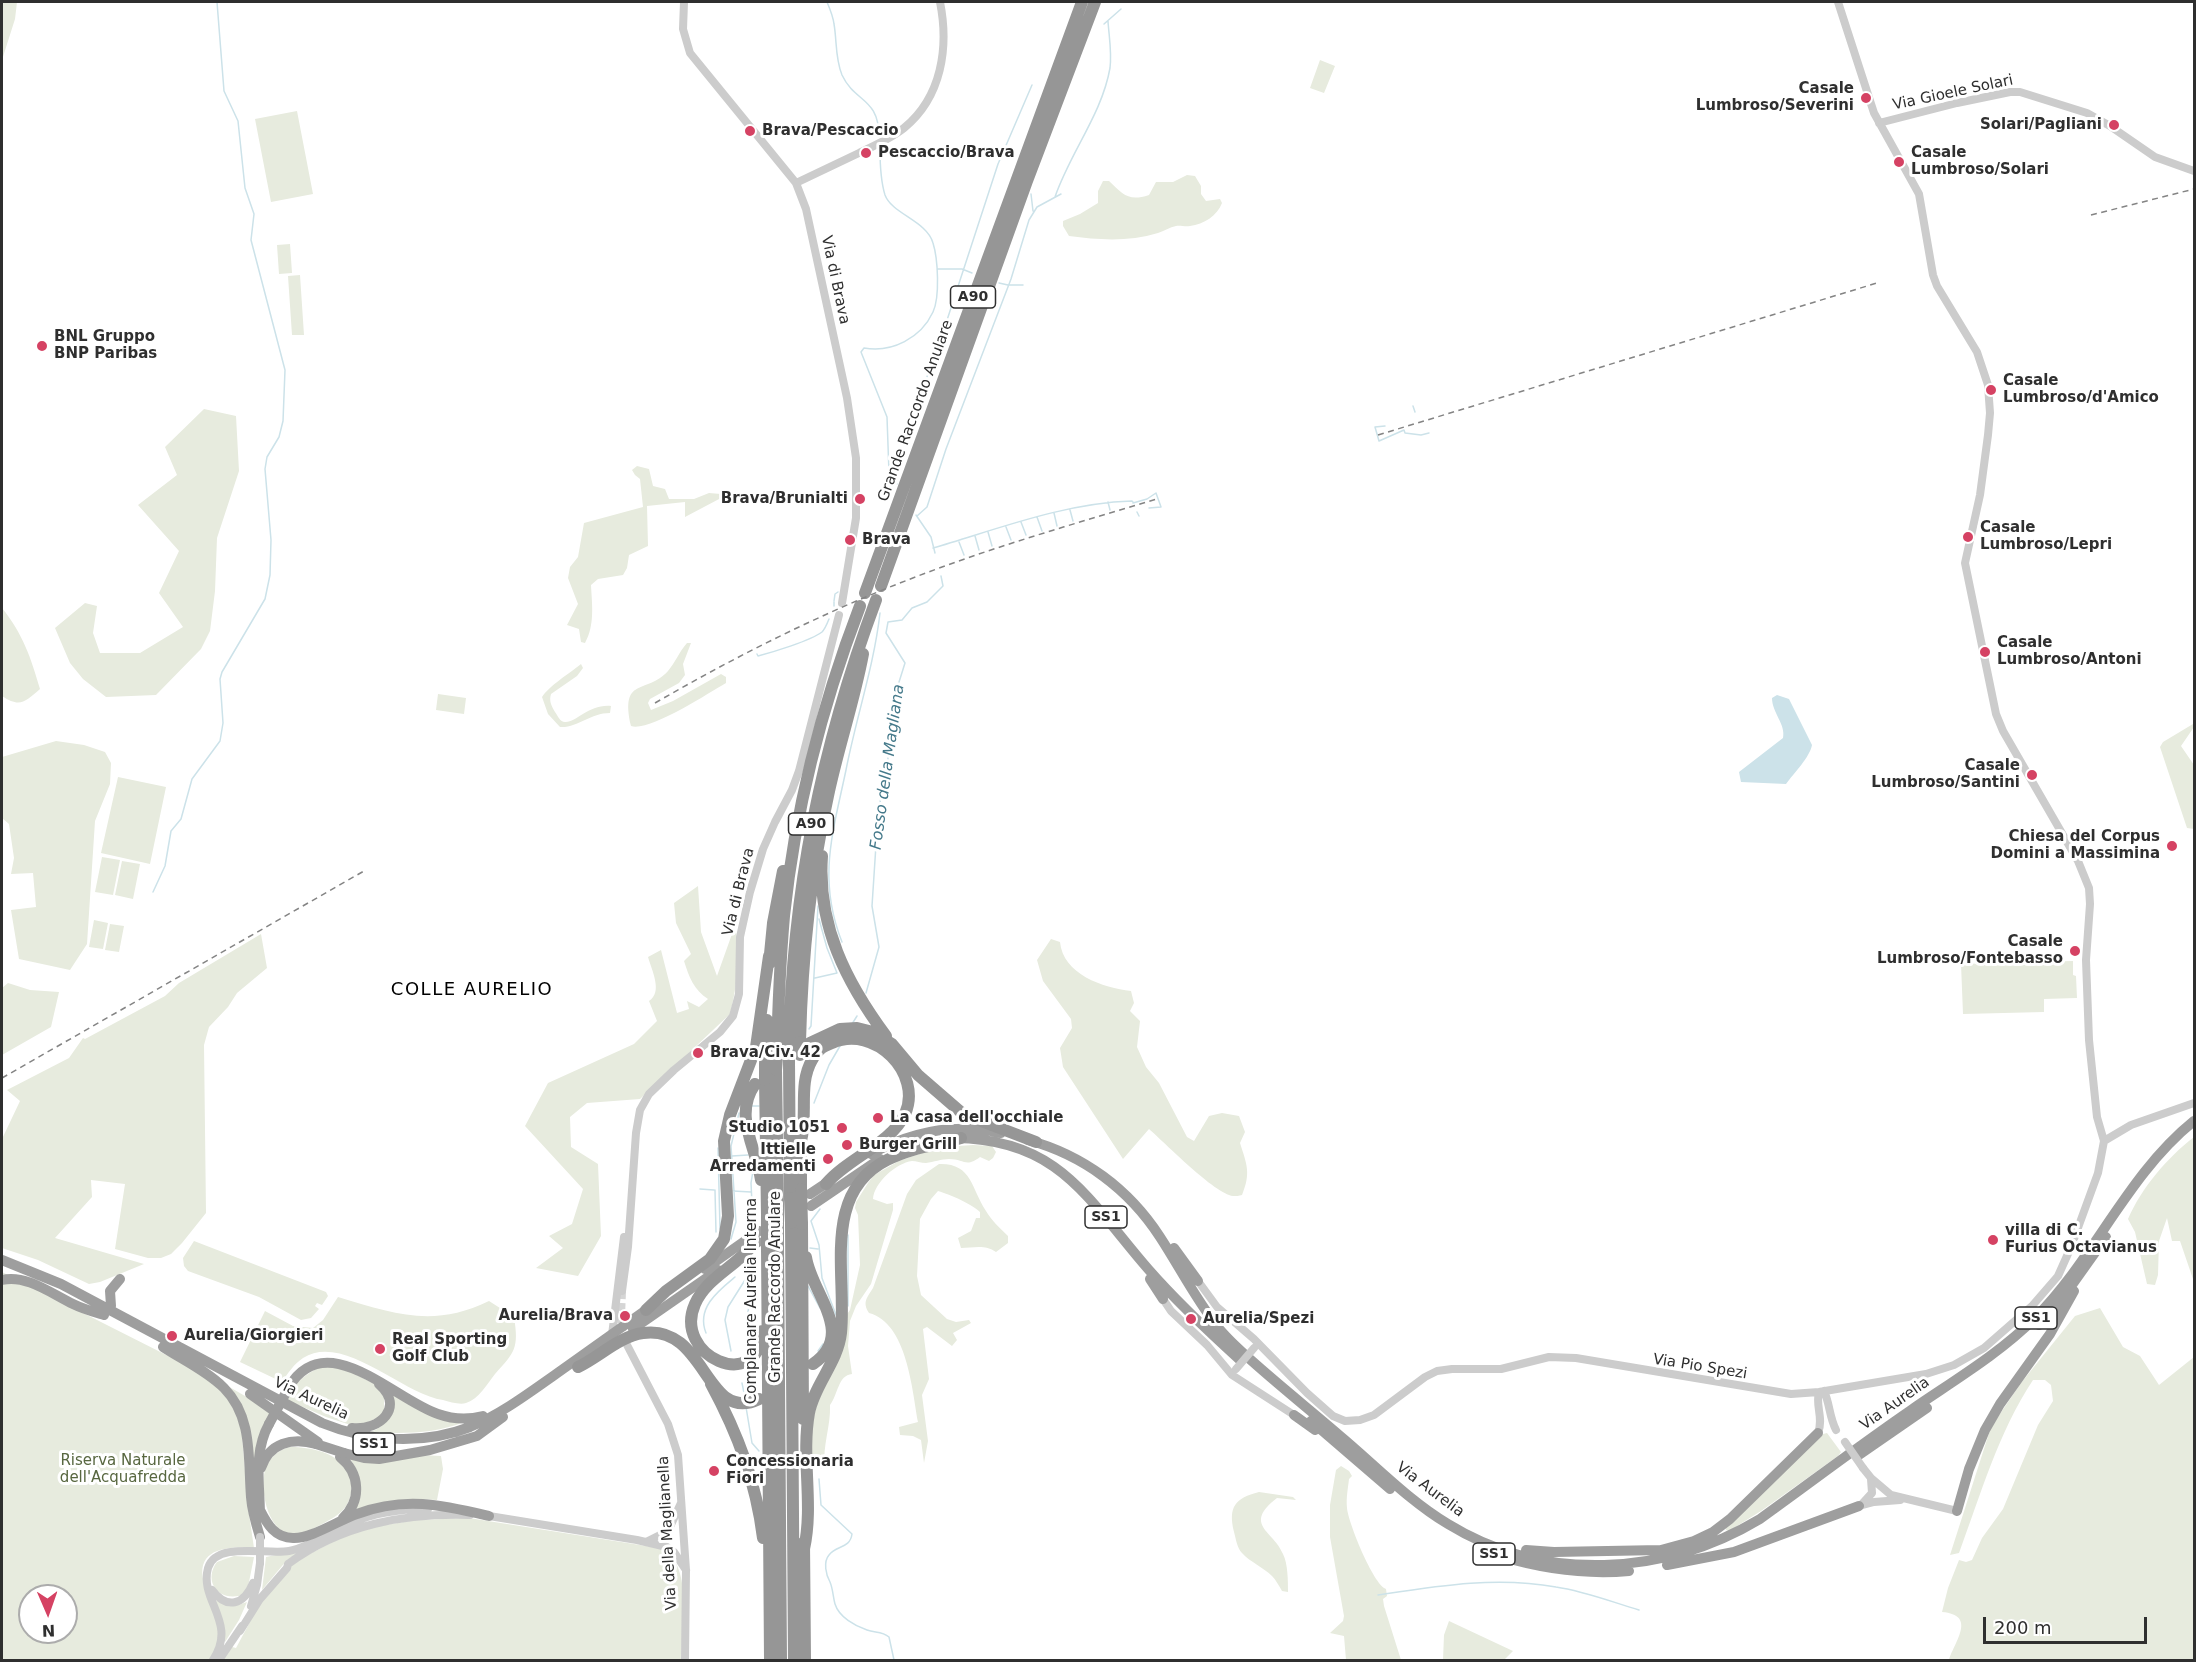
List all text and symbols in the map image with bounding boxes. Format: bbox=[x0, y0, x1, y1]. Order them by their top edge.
street label: Via Gioele Solari bbox=[1891, 71, 2015, 115]
place label: Casale Lumbroso/Severini bbox=[1696, 80, 1854, 115]
marker: Casale Lumbroso/Severini bbox=[1859, 91, 1873, 105]
place label: Solari/Pagliani bbox=[1980, 116, 2102, 134]
marker: Solari/Pagliani bbox=[2107, 118, 2121, 132]
place label: Brava/Pescaccio bbox=[762, 122, 899, 140]
marker: Brava/Pescaccio bbox=[743, 124, 757, 138]
place label: Pescaccio/Brava bbox=[878, 144, 1015, 162]
place label: Casale Lumbroso/Solari bbox=[1911, 144, 2049, 179]
marker: Pescaccio/Brava bbox=[859, 146, 873, 160]
marker: Casale Lumbroso/Solari bbox=[1892, 155, 1906, 169]
street label: Via di Brava bbox=[817, 234, 853, 326]
road number: A90 bbox=[950, 286, 996, 308]
street label: Grande Raccordo Anulare bbox=[875, 318, 957, 504]
place label: BNL Gruppo BNP Paribas bbox=[54, 328, 157, 363]
marker: BNL Gruppo BNP Paribas bbox=[35, 339, 49, 353]
place label: Casale Lumbroso/d'Amico bbox=[2003, 372, 2159, 407]
marker: Casale Lumbroso/d'Amico bbox=[1984, 383, 1998, 397]
place label: Brava/Brunialti bbox=[721, 490, 848, 508]
marker: Brava/Brunialti bbox=[853, 492, 867, 506]
place label: Casale Lumbroso/Lepri bbox=[1980, 519, 2112, 554]
marker: Casale Lumbroso/Lepri bbox=[1961, 530, 1975, 544]
place label: Brava bbox=[862, 531, 911, 549]
marker: Brava bbox=[843, 533, 857, 547]
place label: Casale Lumbroso/Antoni bbox=[1997, 634, 2142, 669]
marker: Casale Lumbroso/Antoni bbox=[1978, 645, 1992, 659]
water label: Fosso della Magliana bbox=[867, 683, 909, 851]
place label: Casale Lumbroso/Santini bbox=[1871, 757, 2020, 792]
marker: Casale Lumbroso/Santini bbox=[2025, 768, 2039, 782]
road number: A90 bbox=[788, 813, 834, 835]
place label: Chiesa del Corpus Domini a Massimina bbox=[1990, 828, 2160, 863]
marker: Chiesa del Corpus Domini a Massimina bbox=[2165, 839, 2179, 853]
street label: Via di Brava bbox=[719, 846, 759, 938]
place label: Casale Lumbroso/Fontebasso bbox=[1877, 933, 2063, 968]
marker: Casale Lumbroso/Fontebasso bbox=[2068, 944, 2082, 958]
district label: COLLE AURELIO bbox=[391, 979, 553, 1001]
place label: Brava/Civ. 42 bbox=[710, 1044, 821, 1062]
marker: Brava/Civ. 42 bbox=[691, 1046, 705, 1060]
place label: La casa dell'occhiale bbox=[890, 1109, 1063, 1127]
marker: La casa dell'occhiale bbox=[871, 1111, 885, 1125]
place label: Studio 1051 bbox=[728, 1119, 830, 1137]
marker: Studio 1051 bbox=[835, 1121, 849, 1135]
place label: Burger Grill bbox=[859, 1136, 957, 1154]
marker: Burger Grill bbox=[840, 1138, 854, 1152]
place label: Ittielle Arredamenti bbox=[710, 1141, 816, 1176]
marker: Ittielle Arredamenti bbox=[821, 1152, 835, 1166]
street label: Grande Raccordo Anulare bbox=[767, 1191, 785, 1383]
street label: Complanare Aurelia Interna bbox=[743, 1198, 761, 1404]
road number: SS1 bbox=[1085, 1206, 1127, 1228]
place label: villa di C. Furius Octavianus bbox=[2005, 1222, 2157, 1257]
marker: villa di C. Furius Octavianus bbox=[1986, 1233, 2000, 1247]
place label: Aurelia/Brava bbox=[498, 1307, 613, 1325]
road number: SS1 bbox=[2015, 1307, 2057, 1329]
marker: Aurelia/Brava bbox=[618, 1309, 632, 1323]
place label: Aurelia/Spezi bbox=[1203, 1310, 1314, 1328]
marker: Aurelia/Spezi bbox=[1184, 1312, 1198, 1326]
place label: Aurelia/Giorgieri bbox=[184, 1327, 323, 1345]
marker: Aurelia/Giorgieri bbox=[165, 1329, 179, 1343]
place label: Real Sporting Golf Club bbox=[392, 1331, 507, 1366]
marker: Real Sporting Golf Club bbox=[373, 1342, 387, 1356]
street label: Via Pio Spezi bbox=[1652, 1351, 1748, 1383]
street label: Via Aurelia bbox=[271, 1374, 351, 1424]
street label: Via Aurelia bbox=[1857, 1374, 1933, 1434]
road number: SS1 bbox=[353, 1433, 395, 1455]
park label: Riserva Naturale dell'Acquafredda bbox=[60, 1452, 186, 1487]
place label: Concessionaria Fiori bbox=[726, 1453, 854, 1488]
street label: Via della Maglianella bbox=[655, 1455, 681, 1611]
street label: Via Aurelia bbox=[1392, 1459, 1468, 1521]
marker: Concessionaria Fiori bbox=[707, 1464, 721, 1478]
road number: SS1 bbox=[1473, 1543, 1515, 1565]
north arrow bbox=[18, 1584, 78, 1644]
scale bar bbox=[1986, 1605, 2150, 1643]
text: 200 m bbox=[1994, 1617, 2052, 1638]
text: N bbox=[42, 1621, 56, 1640]

